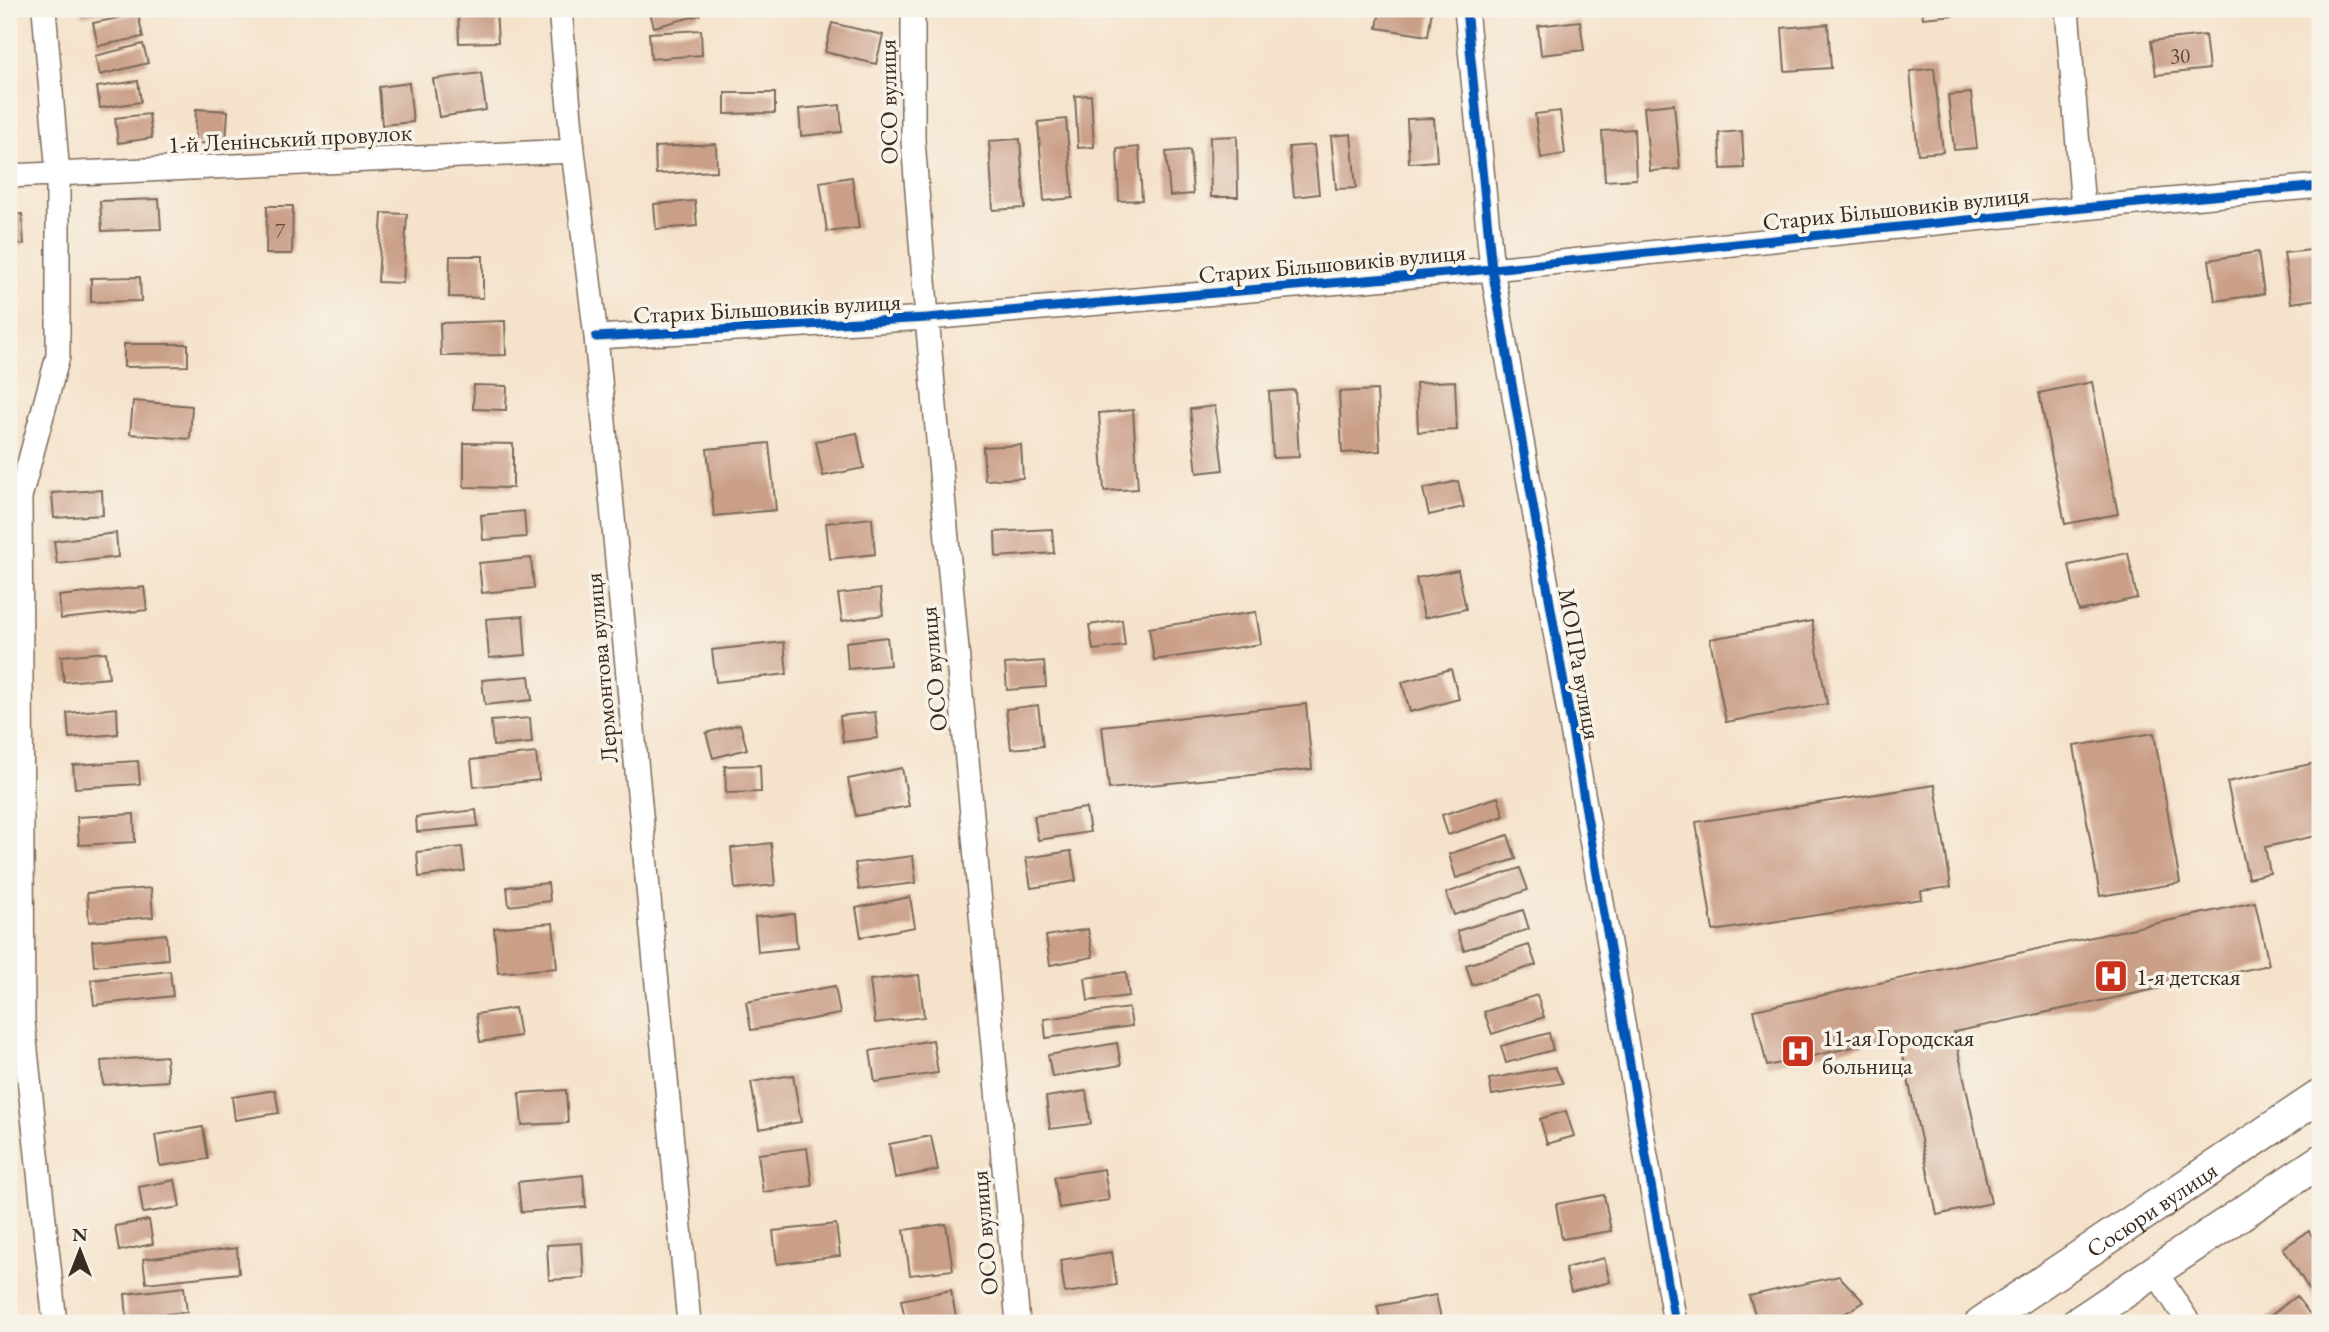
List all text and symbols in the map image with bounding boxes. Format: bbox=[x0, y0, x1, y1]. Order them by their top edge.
street label: ОСО вулиця bbox=[871, 39, 905, 165]
house number: 30 bbox=[2170, 42, 2190, 69]
street label: 1-й Ленінський провулок bbox=[167, 116, 413, 160]
street label: Старих Більшовиків вулиця bbox=[1761, 179, 2031, 237]
house number: 7 bbox=[275, 217, 286, 244]
street label: Старих Більшовиків вулиця bbox=[1197, 236, 1467, 290]
street label: Старих Більшовиків вулиця bbox=[632, 285, 902, 330]
street label: Лермонтова вулиця bbox=[577, 571, 625, 765]
street label: МОПРа вулиця bbox=[1551, 586, 1609, 742]
street label: ОСО вулиця bbox=[912, 605, 954, 733]
hospital icon: 1-я детская bbox=[2092, 957, 2130, 995]
place label: 1-я детская bbox=[2136, 961, 2241, 992]
place label: 11-ая Городская больница bbox=[1822, 1022, 1975, 1081]
hospital icon: 11-ая Городская больница bbox=[1779, 1032, 1817, 1070]
street label: Сосюри вулиця bbox=[2080, 1154, 2223, 1264]
street label: ОСО вулиця bbox=[963, 1169, 1005, 1297]
north arrow bbox=[46, 1216, 116, 1286]
text: N bbox=[72, 1222, 88, 1247]

